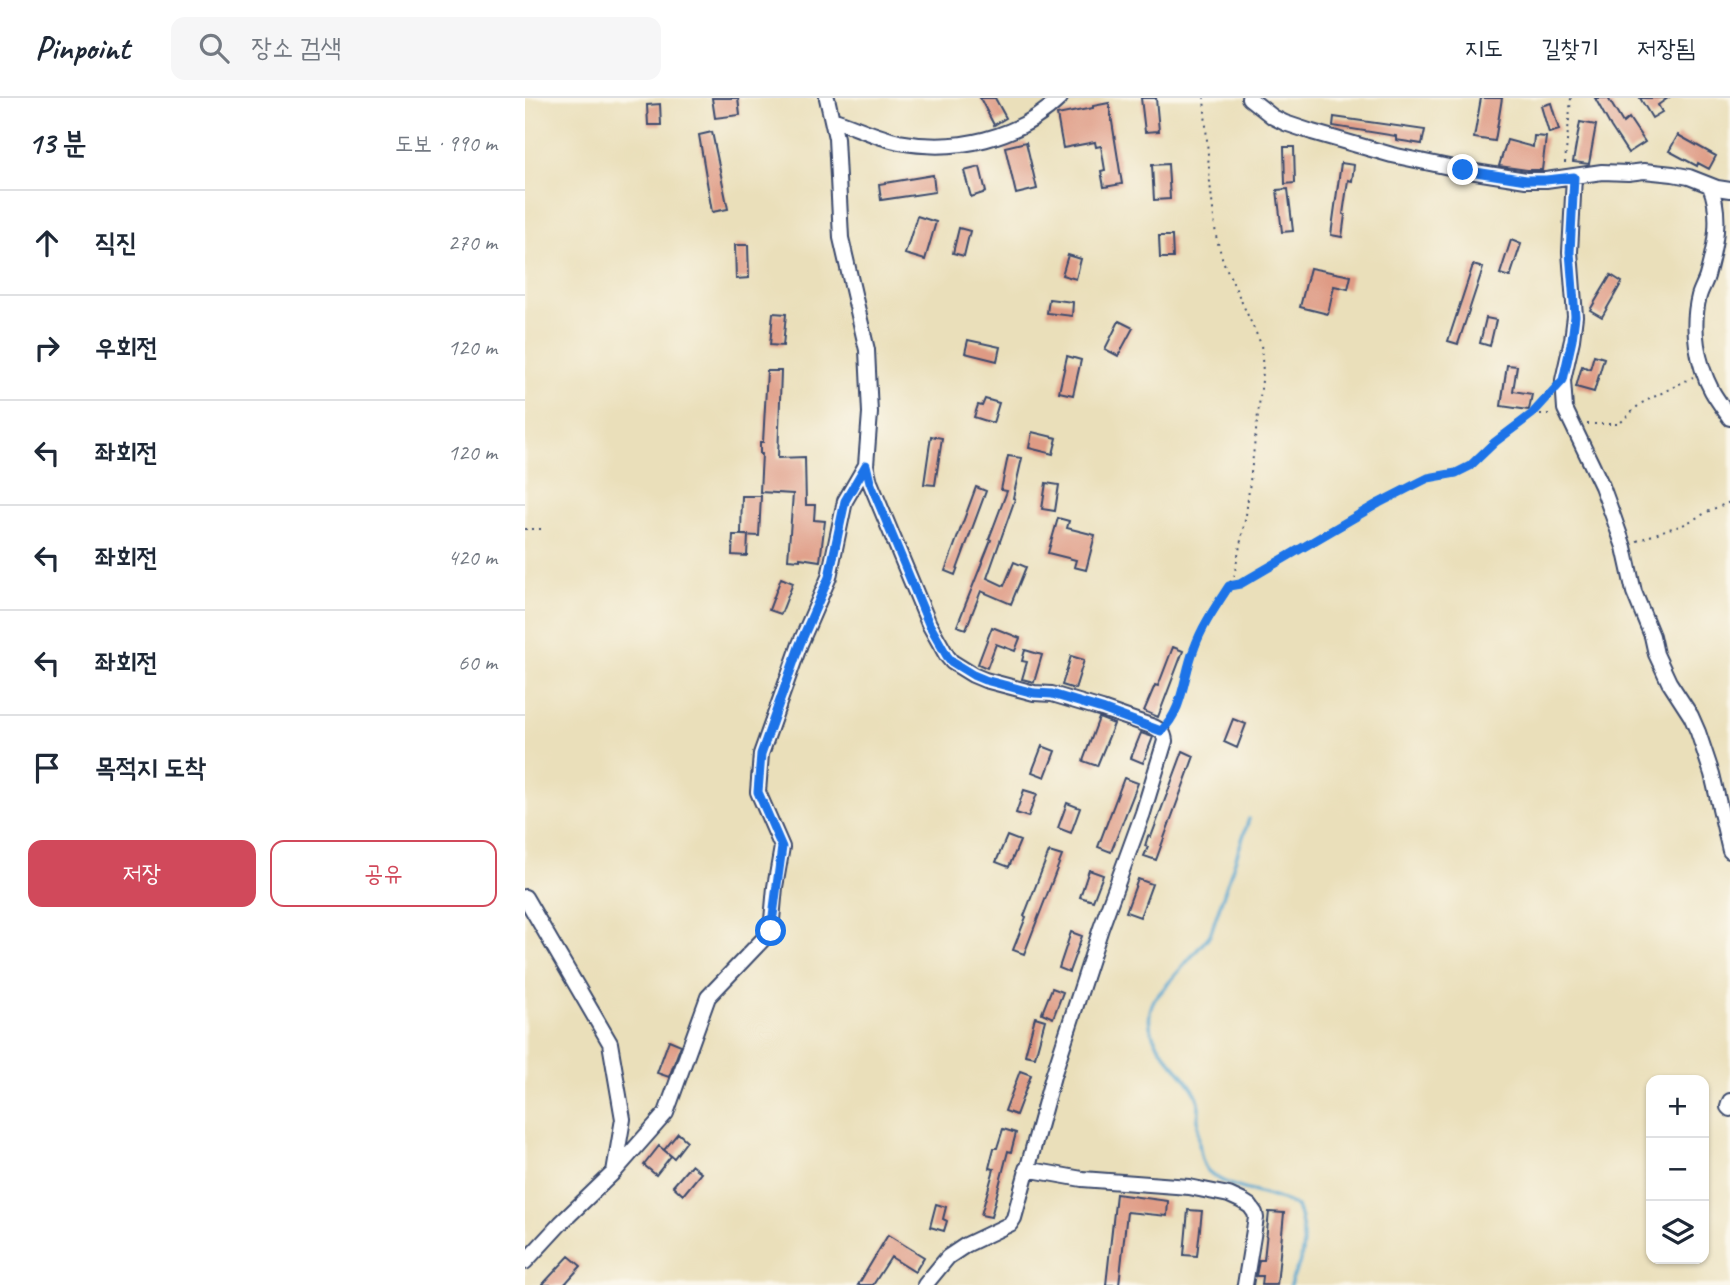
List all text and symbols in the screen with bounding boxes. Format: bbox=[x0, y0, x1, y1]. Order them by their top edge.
search box bbox=[171, 17, 661, 80]
text: Pinpoint bbox=[35, 27, 129, 69]
icon: search bbox=[195, 29, 233, 67]
text: 장소 검색 bbox=[251, 31, 341, 64]
text: 지도 bbox=[1465, 33, 1503, 63]
text: 길찾기 bbox=[1541, 33, 1599, 63]
text: 저장됨 bbox=[1637, 33, 1695, 63]
text: 13 분 bbox=[28, 124, 86, 162]
text: 도보 · 990 m bbox=[395, 129, 497, 158]
route end bbox=[1447, 154, 1478, 185]
icon: ahead bbox=[28, 224, 66, 262]
text: 직진 bbox=[95, 226, 137, 259]
text: 270 m bbox=[448, 228, 497, 257]
icon: right bbox=[28, 329, 66, 367]
text: 우회전 bbox=[95, 331, 158, 364]
text: 120 m bbox=[448, 333, 497, 362]
icon: left bbox=[28, 434, 66, 472]
text: 좌회전 bbox=[95, 436, 158, 469]
text: 120 m bbox=[448, 438, 497, 467]
icon: left bbox=[28, 539, 66, 577]
text: 좌회전 bbox=[95, 541, 158, 574]
text: 420 m bbox=[448, 543, 497, 572]
icon: left bbox=[28, 644, 66, 682]
text: 좌회전 bbox=[95, 646, 158, 679]
text: 60 m bbox=[458, 648, 497, 677]
icon: arrive bbox=[28, 749, 66, 787]
text: 목적지 도착 bbox=[95, 751, 206, 784]
button: 저장 bbox=[28, 840, 256, 907]
button: 공유 bbox=[270, 840, 497, 907]
route start bbox=[755, 915, 786, 946]
map controls bbox=[1646, 1075, 1709, 1264]
button: + bbox=[1646, 1075, 1709, 1138]
button: − bbox=[1646, 1138, 1709, 1201]
button: layers bbox=[1646, 1201, 1709, 1264]

